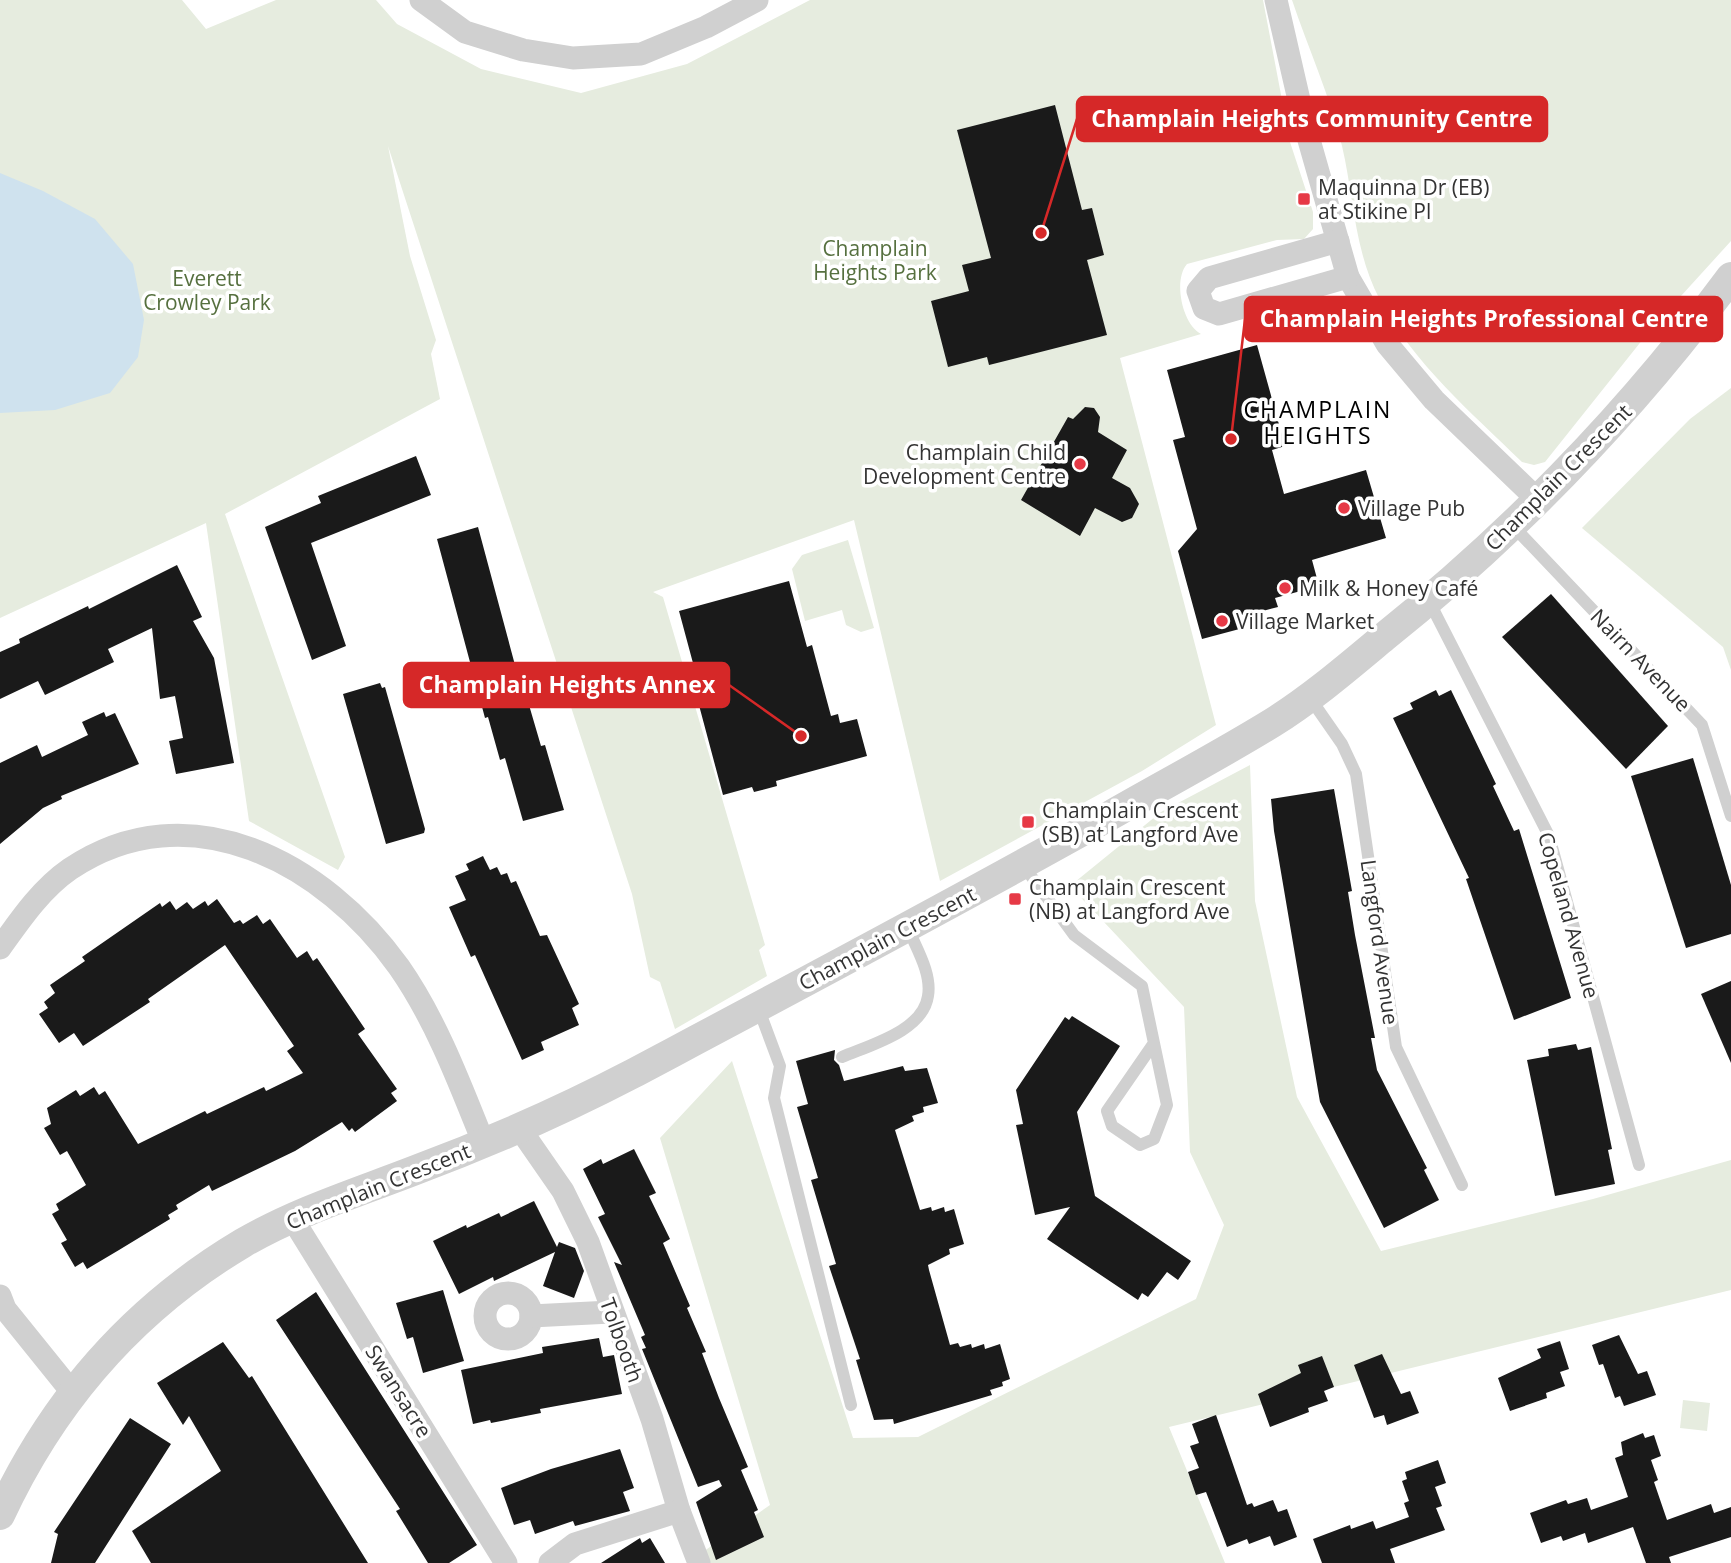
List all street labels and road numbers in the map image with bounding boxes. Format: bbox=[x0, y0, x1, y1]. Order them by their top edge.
street label: Champlain Crescent bbox=[1479, 398, 1637, 556]
street label: Nairn Avenue bbox=[1585, 603, 1697, 717]
street label: Copeland Avenue bbox=[1532, 829, 1606, 1001]
street label: Langford Avenue bbox=[1355, 858, 1405, 1026]
street label: Champlain Crescent bbox=[794, 880, 980, 996]
street label: Champlain Crescent bbox=[282, 1136, 474, 1236]
street label: Tolbooth bbox=[594, 1294, 650, 1386]
street label: Swansacre bbox=[359, 1339, 439, 1443]

